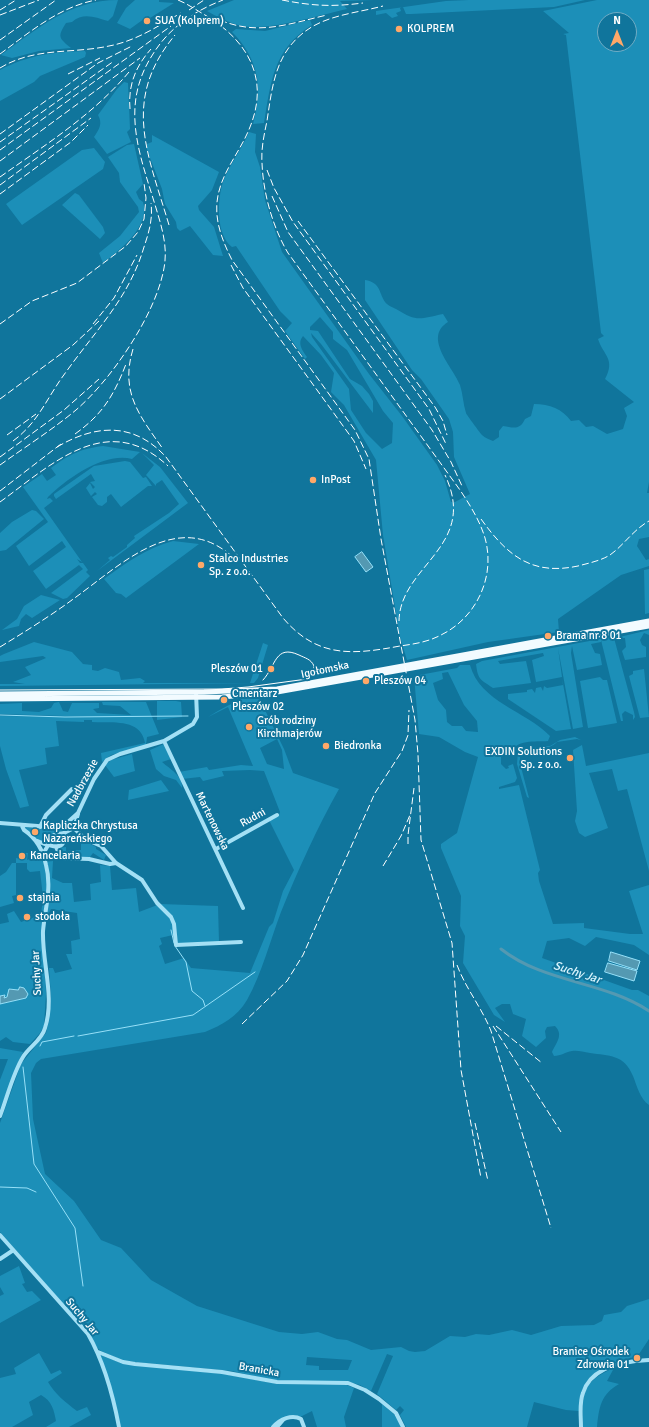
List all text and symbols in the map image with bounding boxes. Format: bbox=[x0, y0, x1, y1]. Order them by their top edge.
north arrow bbox=[597, 12, 637, 52]
place label: SUA (Kolprem) bbox=[155, 14, 224, 28]
text: N bbox=[613, 14, 621, 27]
marker: SUA (Kolprem) bbox=[142, 16, 152, 26]
place label: KOLPREM bbox=[407, 22, 454, 36]
marker: KOLPREM bbox=[394, 24, 404, 34]
place label: InPost bbox=[321, 473, 351, 487]
marker: InPost bbox=[308, 475, 318, 485]
place label: Stalco Industries Sp. z o.o. bbox=[209, 552, 288, 578]
marker: Stalco Industries Sp. z o.o. bbox=[196, 560, 206, 570]
place label: Brama nr 8 01 bbox=[556, 629, 622, 643]
marker: Brama nr 8 01 bbox=[543, 631, 553, 641]
street label: Igołomska bbox=[300, 658, 350, 682]
place label: Pleszów 01 bbox=[211, 662, 263, 676]
marker: Pleszów 01 bbox=[266, 664, 276, 674]
place label: Pleszów 04 bbox=[374, 674, 426, 688]
marker: Pleszów 04 bbox=[361, 676, 371, 686]
place label: Cmentarz Pleszów 02 bbox=[232, 687, 284, 713]
marker: Cmentarz Pleszów 02 bbox=[219, 695, 229, 705]
place label: Grób rodziny Kirchmajerów bbox=[257, 714, 322, 740]
marker: Grób rodziny Kirchmajerów bbox=[244, 722, 254, 732]
place label: Biedronka bbox=[334, 739, 382, 753]
marker: Biedronka bbox=[321, 741, 331, 751]
place label: EXDIN Solutions Sp. z o.o. bbox=[485, 745, 562, 771]
marker: EXDIN Solutions Sp. z o.o. bbox=[565, 753, 575, 763]
street label: Nadbrzezie bbox=[65, 757, 101, 809]
street label: Martenowska bbox=[192, 790, 232, 852]
street label: Rudni bbox=[238, 806, 268, 830]
place label: Kapliczka Chrystusa Nazareńskiego bbox=[43, 819, 138, 845]
marker: Kapliczka Chrystusa Nazareńskiego bbox=[30, 827, 40, 837]
place label: Kancelaria bbox=[30, 849, 80, 863]
marker: Kancelaria bbox=[17, 851, 27, 861]
place label: stajnia bbox=[28, 891, 60, 905]
marker: stajnia bbox=[15, 893, 25, 903]
place label: stodoła bbox=[35, 910, 70, 924]
marker: stodoła bbox=[22, 912, 32, 922]
street label: Suchy Jar bbox=[29, 950, 45, 996]
water label: Suchy Jar bbox=[551, 959, 603, 987]
street label: Suchy Jar bbox=[63, 1296, 101, 1338]
place label: Branice Ośrodek Zdrowia 01 bbox=[552, 1345, 629, 1371]
marker: Branice Ośrodek Zdrowia 01 bbox=[632, 1353, 642, 1363]
street label: Branicka bbox=[238, 1360, 280, 1380]

